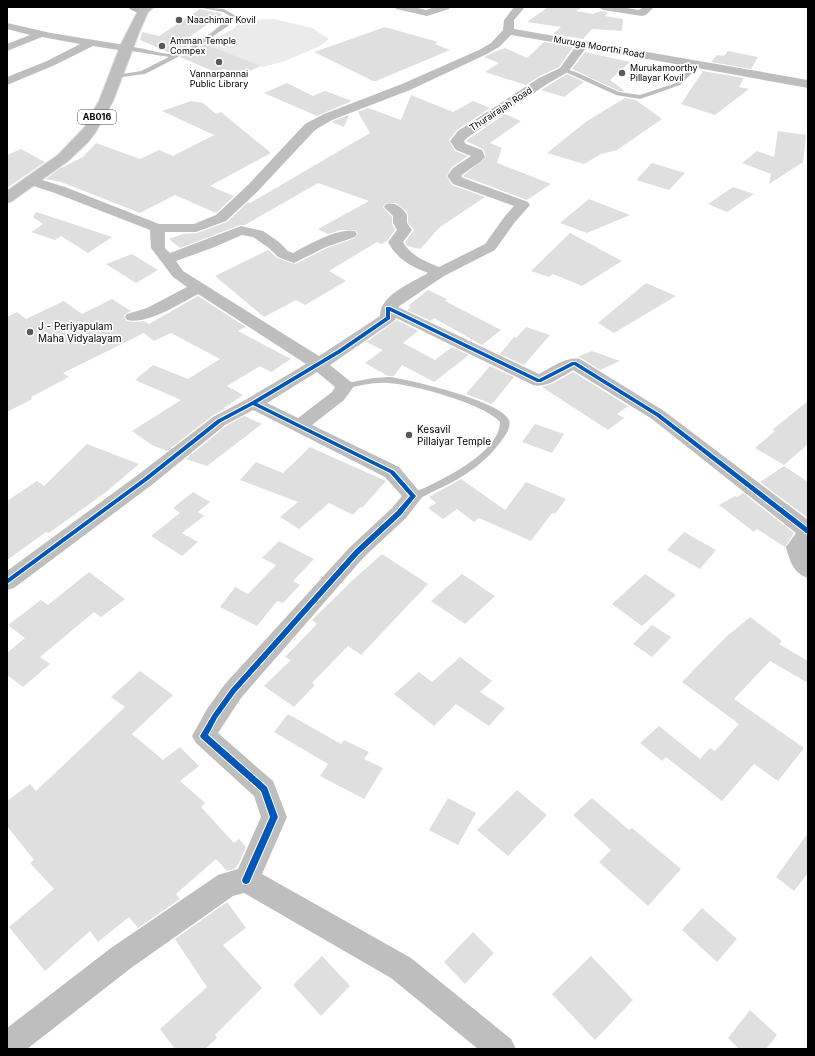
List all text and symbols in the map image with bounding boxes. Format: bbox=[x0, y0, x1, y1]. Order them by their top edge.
place label: Naachimar Kovil bbox=[187, 14, 256, 25]
marker: Naachimar Kovil bbox=[174, 15, 184, 25]
street label: Muruga Moorthi Road bbox=[553, 33, 646, 60]
place label: Amman Temple Compex bbox=[170, 35, 236, 56]
marker: Amman Temple Compex bbox=[157, 41, 167, 51]
marker: Vannarpannai Public Library bbox=[214, 57, 224, 67]
place label: Murukamoorthy Pillayar Kovil bbox=[630, 62, 698, 83]
place label: Vannarpannai Public Library bbox=[190, 68, 248, 89]
marker: Murukamoorthy Pillayar Kovil bbox=[617, 68, 627, 78]
street label: Thurairajah Road bbox=[467, 84, 534, 133]
road number: AB016 bbox=[78, 110, 116, 124]
place label: J - Periyapulam Maha Vidyalayam bbox=[38, 320, 122, 344]
marker: J - Periyapulam Maha Vidyalayam bbox=[25, 327, 35, 337]
place label: Kesavil Pillaiyar Temple bbox=[417, 423, 491, 447]
marker: Kesavil Pillaiyar Temple bbox=[404, 430, 414, 440]

